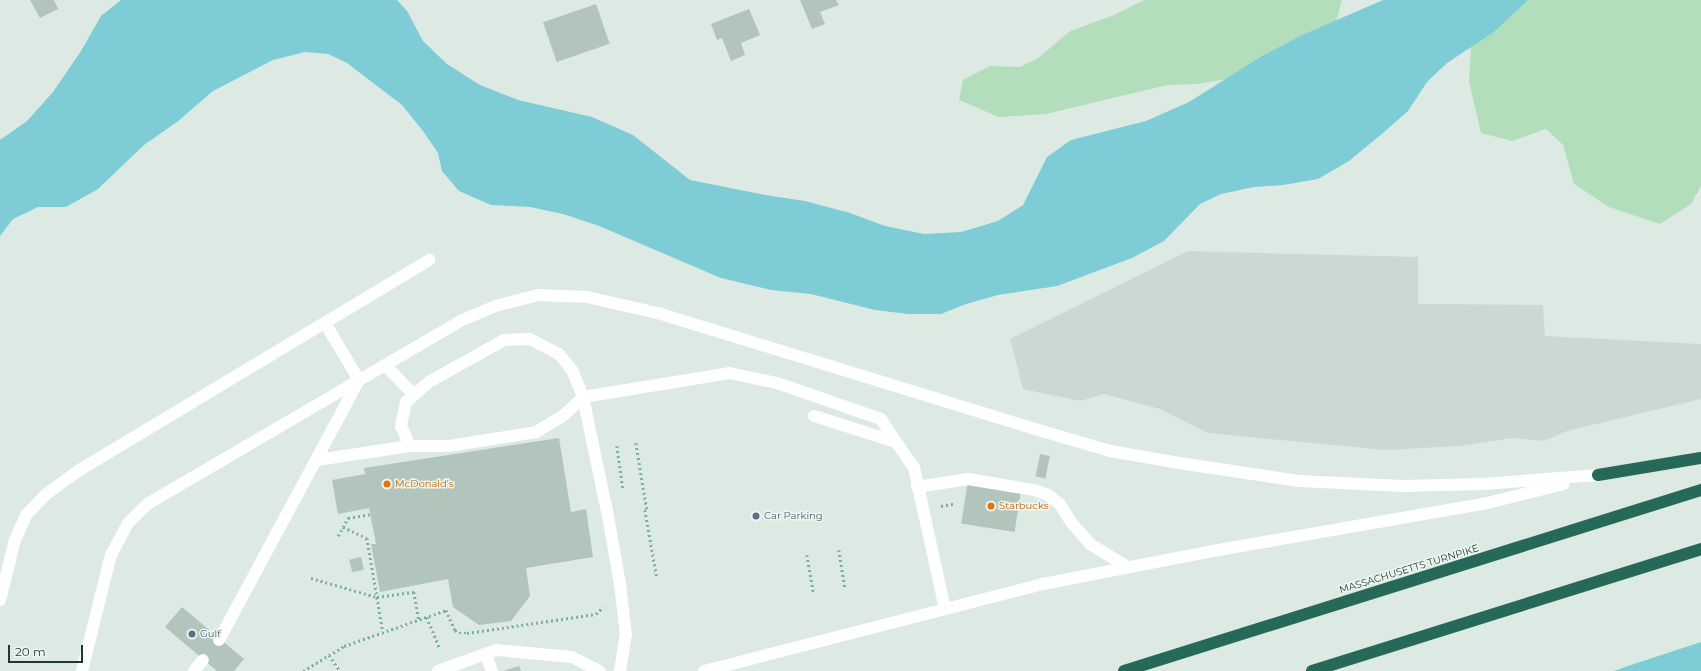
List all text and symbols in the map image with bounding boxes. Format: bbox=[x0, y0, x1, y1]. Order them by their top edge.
place label: McDonald's bbox=[395, 478, 454, 490]
marker: McDonald's bbox=[382, 479, 392, 489]
place label: Starbucks bbox=[999, 500, 1049, 512]
marker: Starbucks bbox=[986, 501, 996, 511]
place label: Car Parking bbox=[764, 510, 823, 522]
marker: Car Parking bbox=[751, 511, 761, 521]
street label: MASSACHUSETTS TURNPIKE bbox=[1338, 542, 1480, 596]
place label: Gulf bbox=[200, 628, 221, 640]
marker: Gulf bbox=[187, 629, 197, 639]
scale bar bbox=[10, 637, 85, 663]
text: 20 m bbox=[15, 644, 46, 659]

